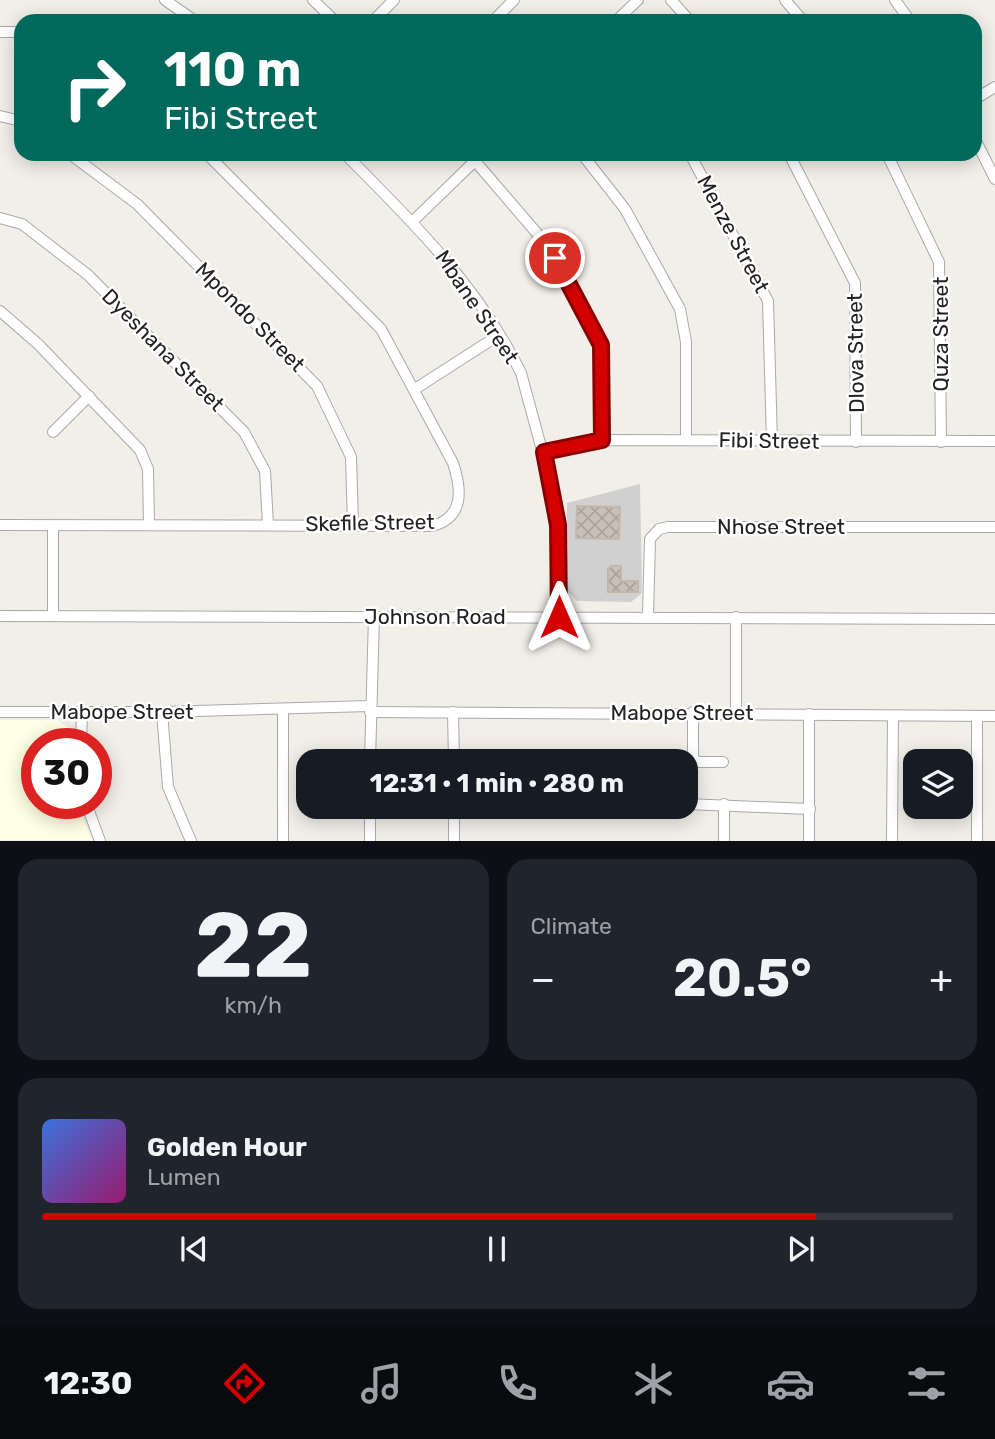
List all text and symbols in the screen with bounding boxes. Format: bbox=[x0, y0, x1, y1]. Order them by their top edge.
text: 110 m bbox=[164, 40, 301, 98]
icon: right bbox=[49, 42, 140, 133]
text: Fibi Street bbox=[164, 99, 318, 137]
street label: Menze Street bbox=[692, 171, 775, 297]
pin bbox=[525, 228, 585, 288]
icon: arrive bbox=[536, 239, 574, 277]
street label: Mbane Street bbox=[430, 245, 524, 368]
street label: Mpondo Street bbox=[190, 257, 310, 377]
street label: Quza Street bbox=[928, 277, 953, 392]
street label: Dyeshana Street bbox=[97, 283, 230, 416]
street label: Dlova Street bbox=[842, 293, 869, 413]
street label: Fibi Street bbox=[718, 427, 820, 454]
street label: Skefile Street bbox=[305, 509, 435, 536]
street label: Nhose Street bbox=[717, 514, 845, 539]
position arrow bbox=[522, 580, 596, 654]
street label: Johnson Road bbox=[364, 604, 506, 629]
street label: Mabope Street bbox=[51, 699, 193, 724]
street label: Mabope Street bbox=[611, 700, 753, 725]
speed limit sign: 30 bbox=[21, 728, 112, 819]
map controls bbox=[903, 749, 973, 819]
button: layers bbox=[903, 749, 973, 819]
text: 12:31 · 1 min · 280 m bbox=[370, 768, 624, 799]
text: 22 bbox=[194, 891, 312, 999]
text: Climate bbox=[531, 912, 612, 940]
text: 20.5° bbox=[673, 947, 812, 1009]
text: − bbox=[531, 956, 555, 1002]
text: + bbox=[929, 956, 953, 1002]
text: km/h bbox=[225, 991, 282, 1019]
text: Golden Hour bbox=[147, 1132, 307, 1163]
text: Lumen bbox=[147, 1163, 221, 1191]
icon: previous bbox=[175, 1230, 213, 1268]
icon: pause bbox=[478, 1230, 516, 1268]
icon: next bbox=[782, 1230, 820, 1268]
icon: directions bbox=[220, 1359, 269, 1408]
icon: music bbox=[357, 1359, 406, 1408]
icon: phone bbox=[493, 1359, 542, 1408]
icon: climate bbox=[629, 1359, 678, 1408]
icon: car bbox=[766, 1359, 815, 1408]
icon: filters bbox=[902, 1359, 951, 1408]
text: 12:30 bbox=[44, 1364, 133, 1402]

